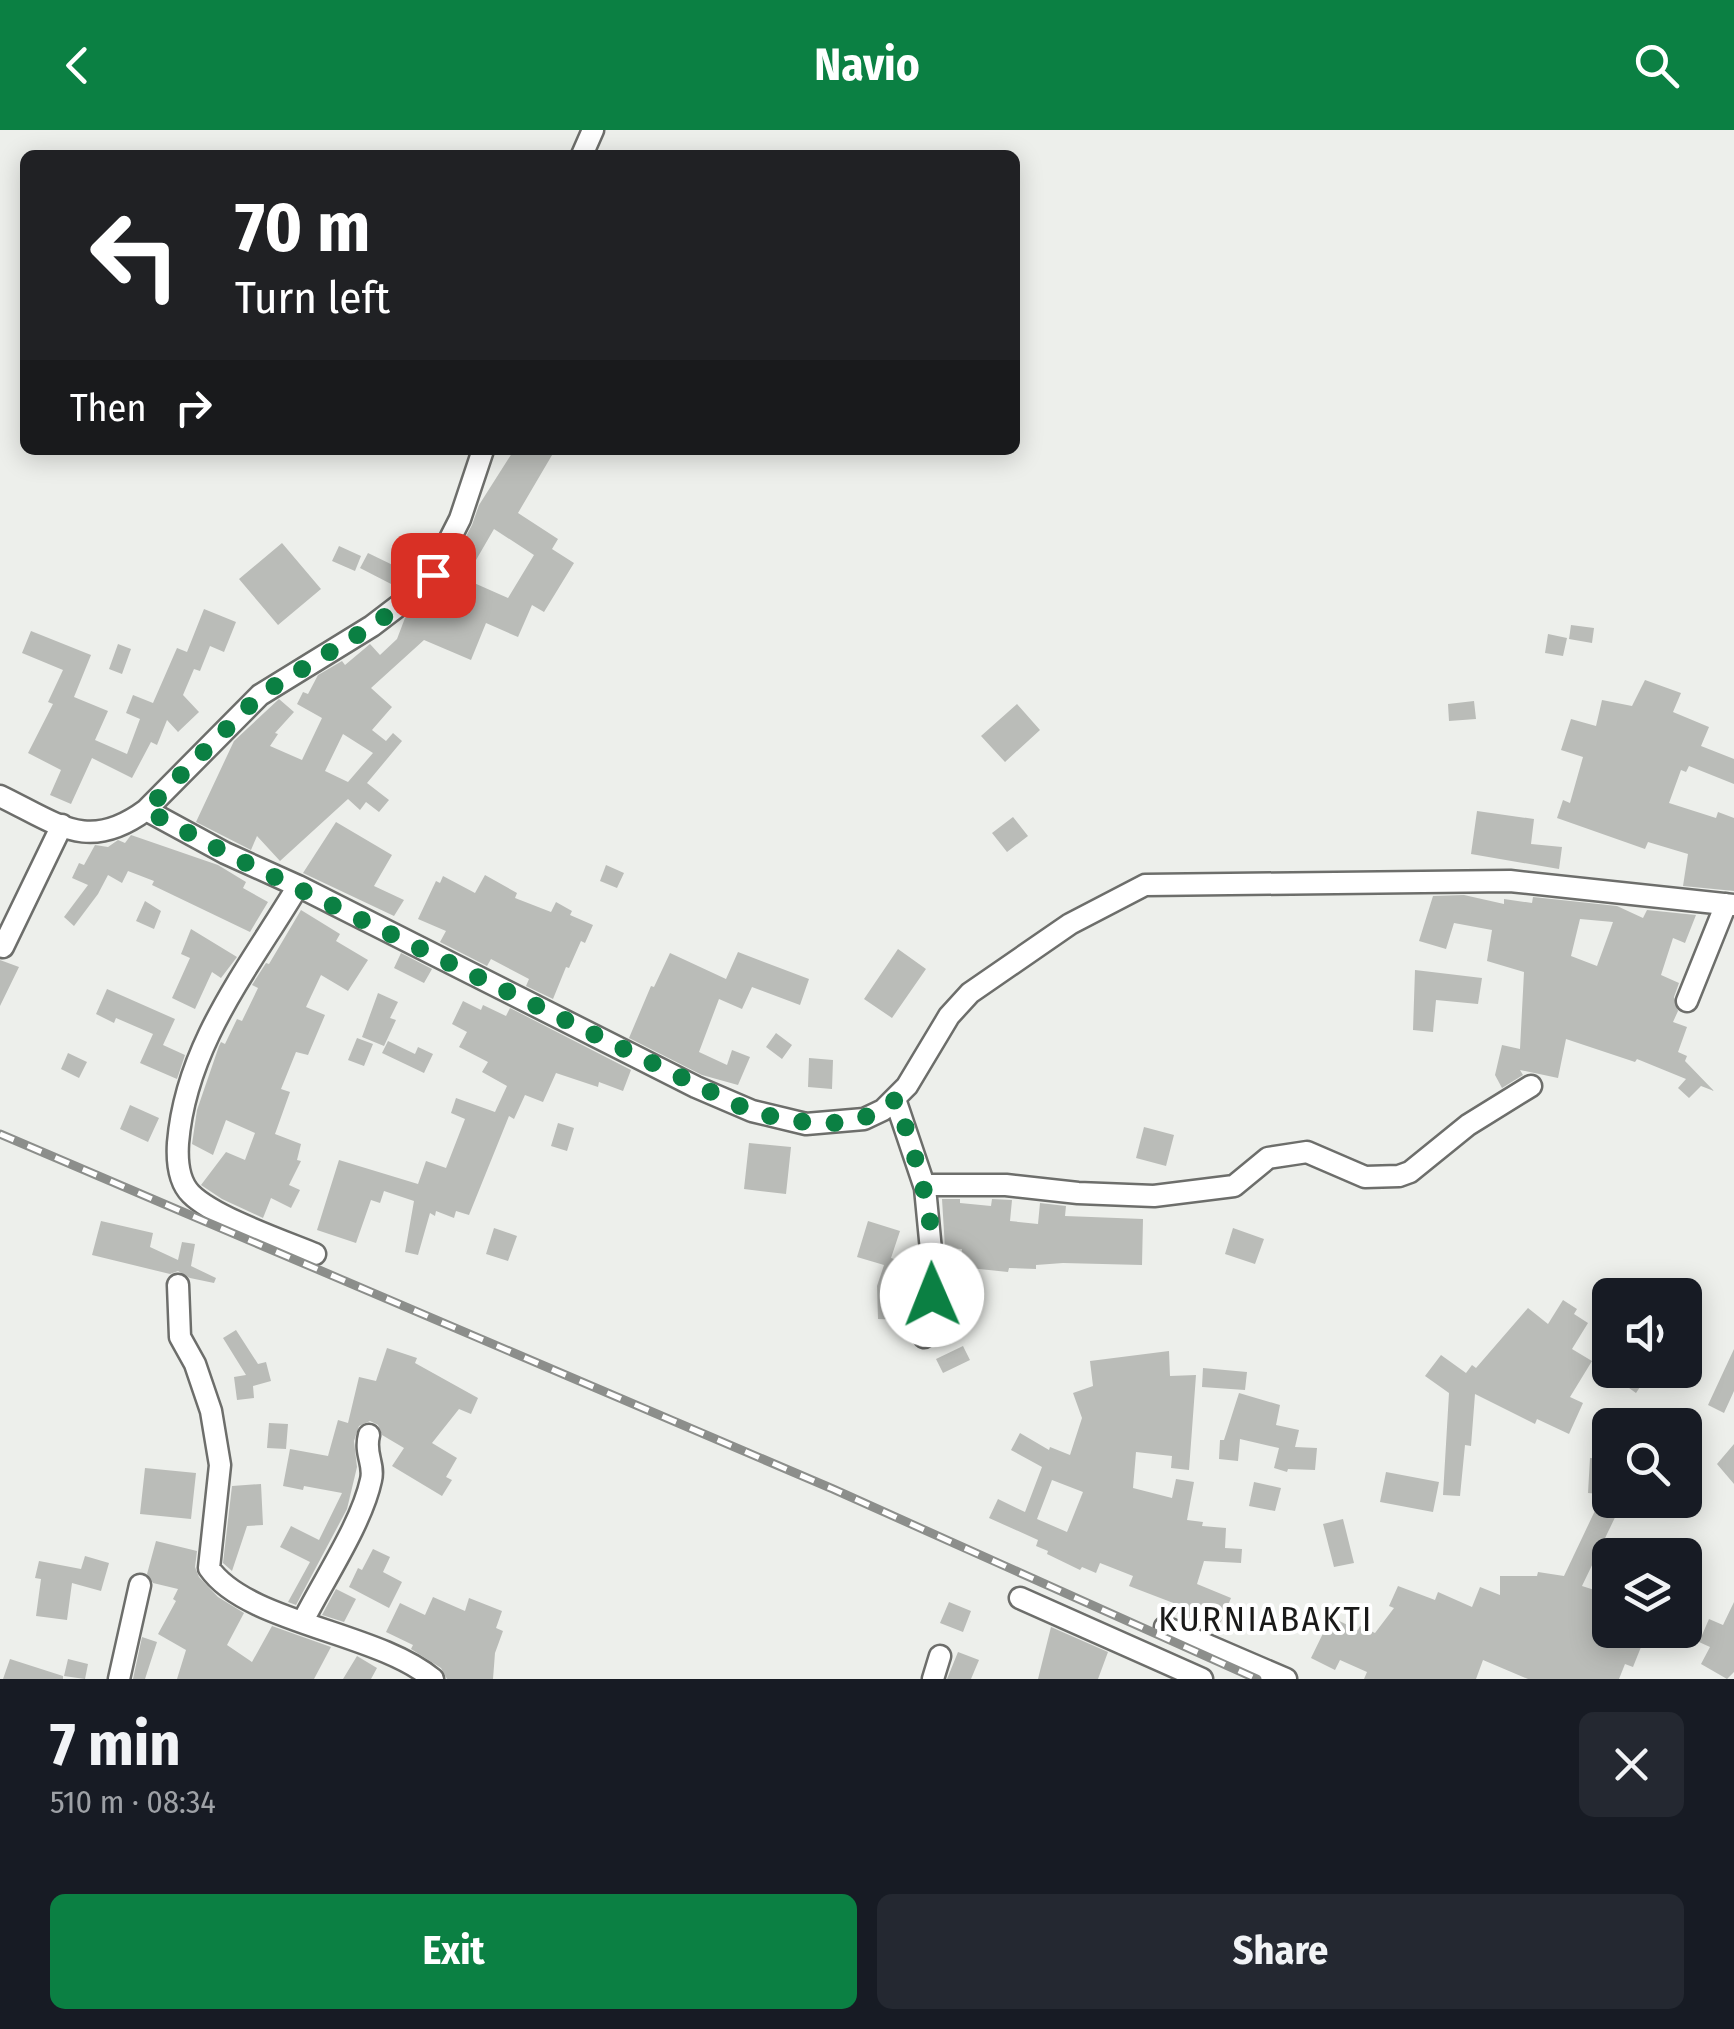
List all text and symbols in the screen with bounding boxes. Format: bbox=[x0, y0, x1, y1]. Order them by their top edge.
icon: back bbox=[50, 38, 105, 93]
text: Navio bbox=[814, 38, 920, 92]
icon: search bbox=[1629, 38, 1684, 93]
text: 70 m bbox=[235, 186, 370, 270]
icon: left bbox=[70, 190, 200, 320]
text: Turn left bbox=[235, 271, 390, 325]
icon: right bbox=[166, 380, 221, 435]
text: Then bbox=[70, 385, 146, 431]
pin bbox=[391, 533, 476, 618]
icon: arrive bbox=[406, 548, 461, 603]
position arrow bbox=[880, 1243, 984, 1347]
map controls bbox=[1592, 1278, 1702, 1648]
button: sound bbox=[1592, 1278, 1702, 1388]
button: search bbox=[1592, 1408, 1702, 1518]
button: layers bbox=[1592, 1538, 1702, 1648]
district label: KURNIABAKTI bbox=[1158, 1598, 1374, 1640]
text: 7 min bbox=[50, 1709, 181, 1781]
button: close bbox=[1579, 1712, 1684, 1817]
text: 510 m · 08:34 bbox=[50, 1783, 216, 1821]
button: Exit bbox=[50, 1894, 857, 2009]
button: Share bbox=[877, 1894, 1684, 2009]

